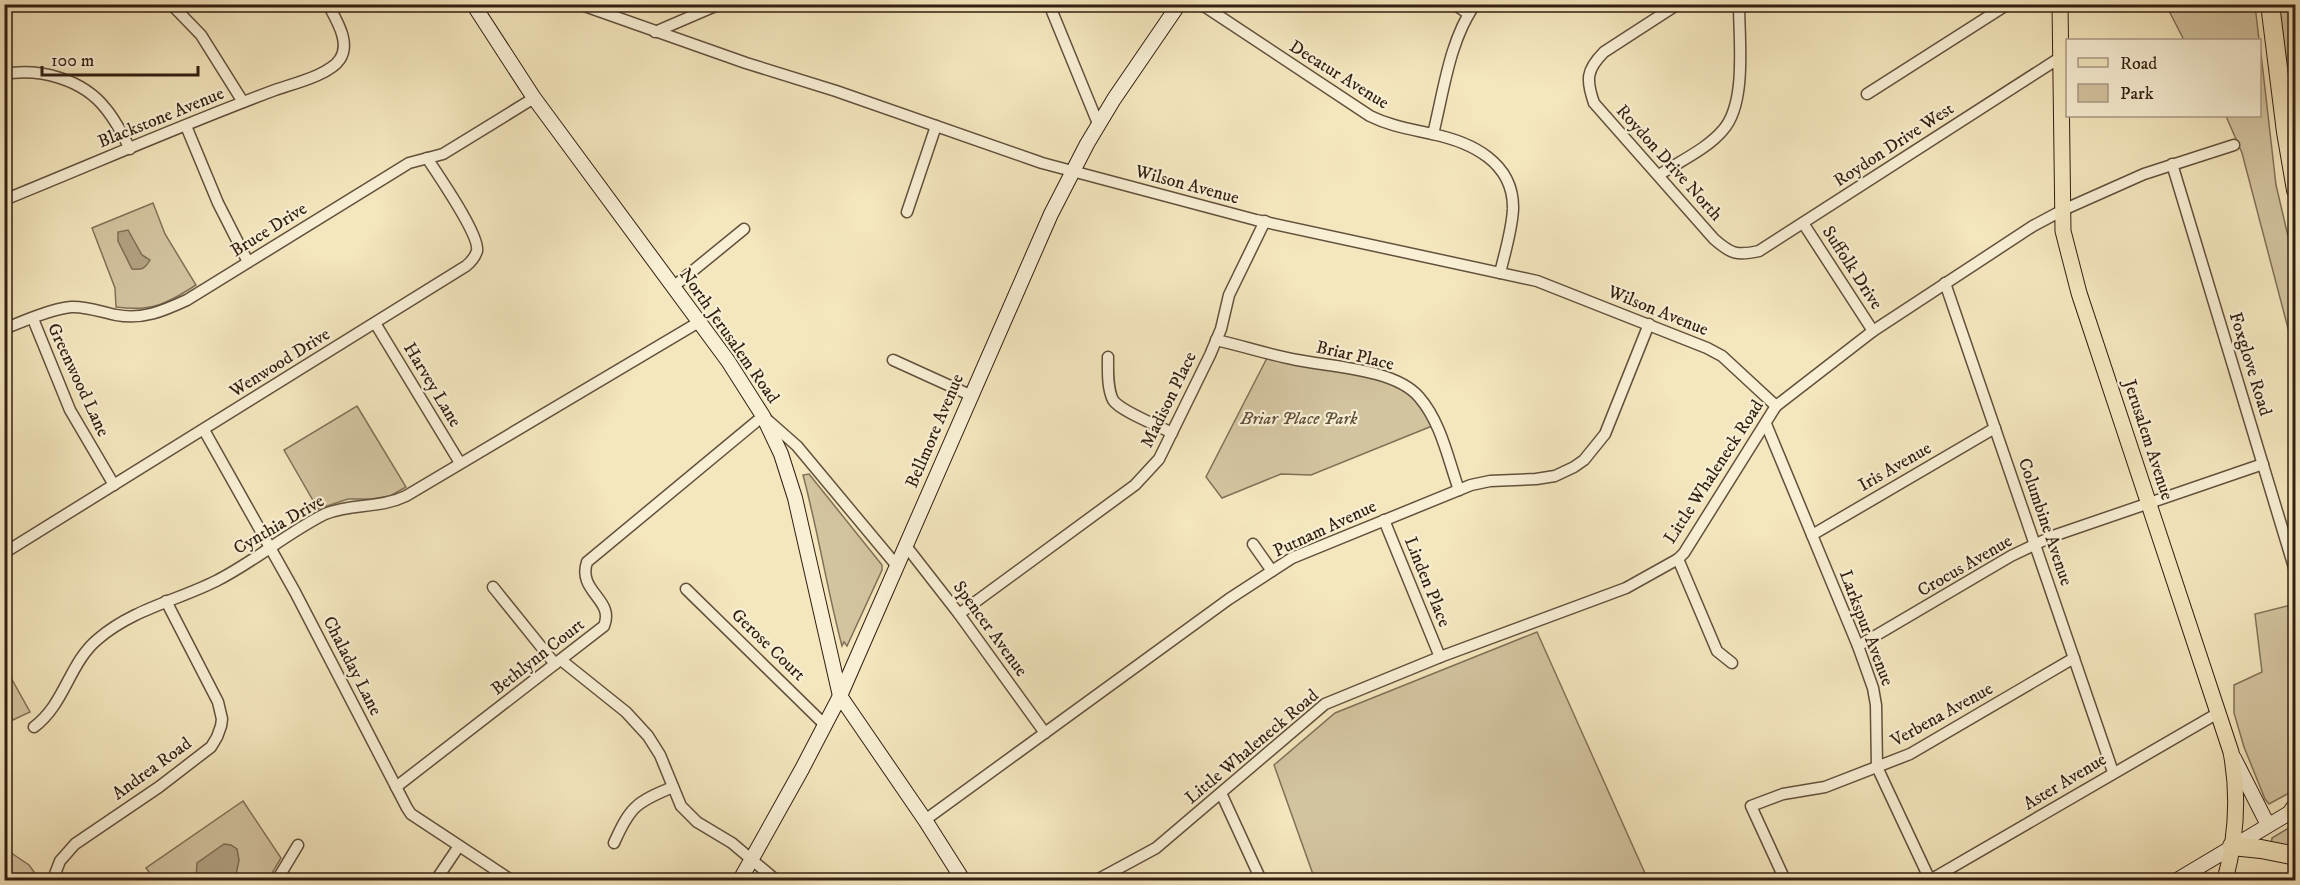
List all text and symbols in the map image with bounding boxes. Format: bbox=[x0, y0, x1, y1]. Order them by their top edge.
street label: Decatur Avenue bbox=[1285, 36, 1393, 114]
scale bar bbox=[42, 39, 198, 77]
legend bbox=[2066, 39, 2261, 117]
text: 100 m bbox=[51, 50, 94, 72]
text: Road bbox=[2120, 53, 2157, 75]
street label: Blackstone Avenue bbox=[95, 83, 227, 153]
text: Park bbox=[2120, 83, 2154, 105]
street label: Roydon Drive West bbox=[1830, 98, 1958, 192]
street label: Roydon Drive North bbox=[1611, 100, 1727, 226]
street label: Wilson Avenue bbox=[1132, 160, 1241, 209]
street label: Bruce Drive bbox=[227, 198, 311, 262]
street label: Suffolk Drive bbox=[1817, 222, 1887, 314]
street label: North Jerusalem Road bbox=[674, 264, 784, 408]
street label: Wilson Avenue bbox=[1604, 280, 1711, 341]
street label: Foxglove Road bbox=[2224, 309, 2276, 419]
street label: Greenwood Lane bbox=[42, 320, 114, 440]
street label: Wenwood Drive bbox=[225, 323, 334, 403]
street label: Briar Place bbox=[1314, 336, 1396, 376]
street label: Harvey Lane bbox=[398, 339, 466, 431]
street label: Madison Place bbox=[1136, 348, 1202, 452]
street label: Bellmore Avenue bbox=[901, 371, 969, 491]
street label: Jerusalem Avenue bbox=[2118, 375, 2178, 503]
street label: Little Whaleneck Road bbox=[1659, 396, 1769, 548]
park label: Briar Place Park bbox=[1240, 408, 1358, 430]
street label: Iris Avenue bbox=[1855, 437, 1935, 497]
street label: Columbine Avenue bbox=[2013, 455, 2077, 589]
street label: Cynthia Drive bbox=[230, 490, 328, 560]
street label: Putnam Avenue bbox=[1270, 496, 1380, 562]
street label: Crocus Avenue bbox=[1914, 530, 2016, 602]
street label: Linden Place bbox=[1399, 534, 1455, 630]
street label: Larkspur Avenue bbox=[1834, 567, 1898, 689]
street label: Spencer Avenue bbox=[948, 577, 1032, 681]
street label: Gerose Court bbox=[726, 604, 810, 686]
street label: Chaladay Lane bbox=[318, 613, 386, 719]
street label: Bethlynn Court bbox=[487, 614, 589, 700]
street label: Verbena Avenue bbox=[1886, 678, 1997, 753]
street label: Little Whaleneck Road bbox=[1181, 685, 1323, 809]
street label: Andrea Road bbox=[108, 733, 196, 805]
street label: Aster Avenue bbox=[2019, 749, 2111, 815]

